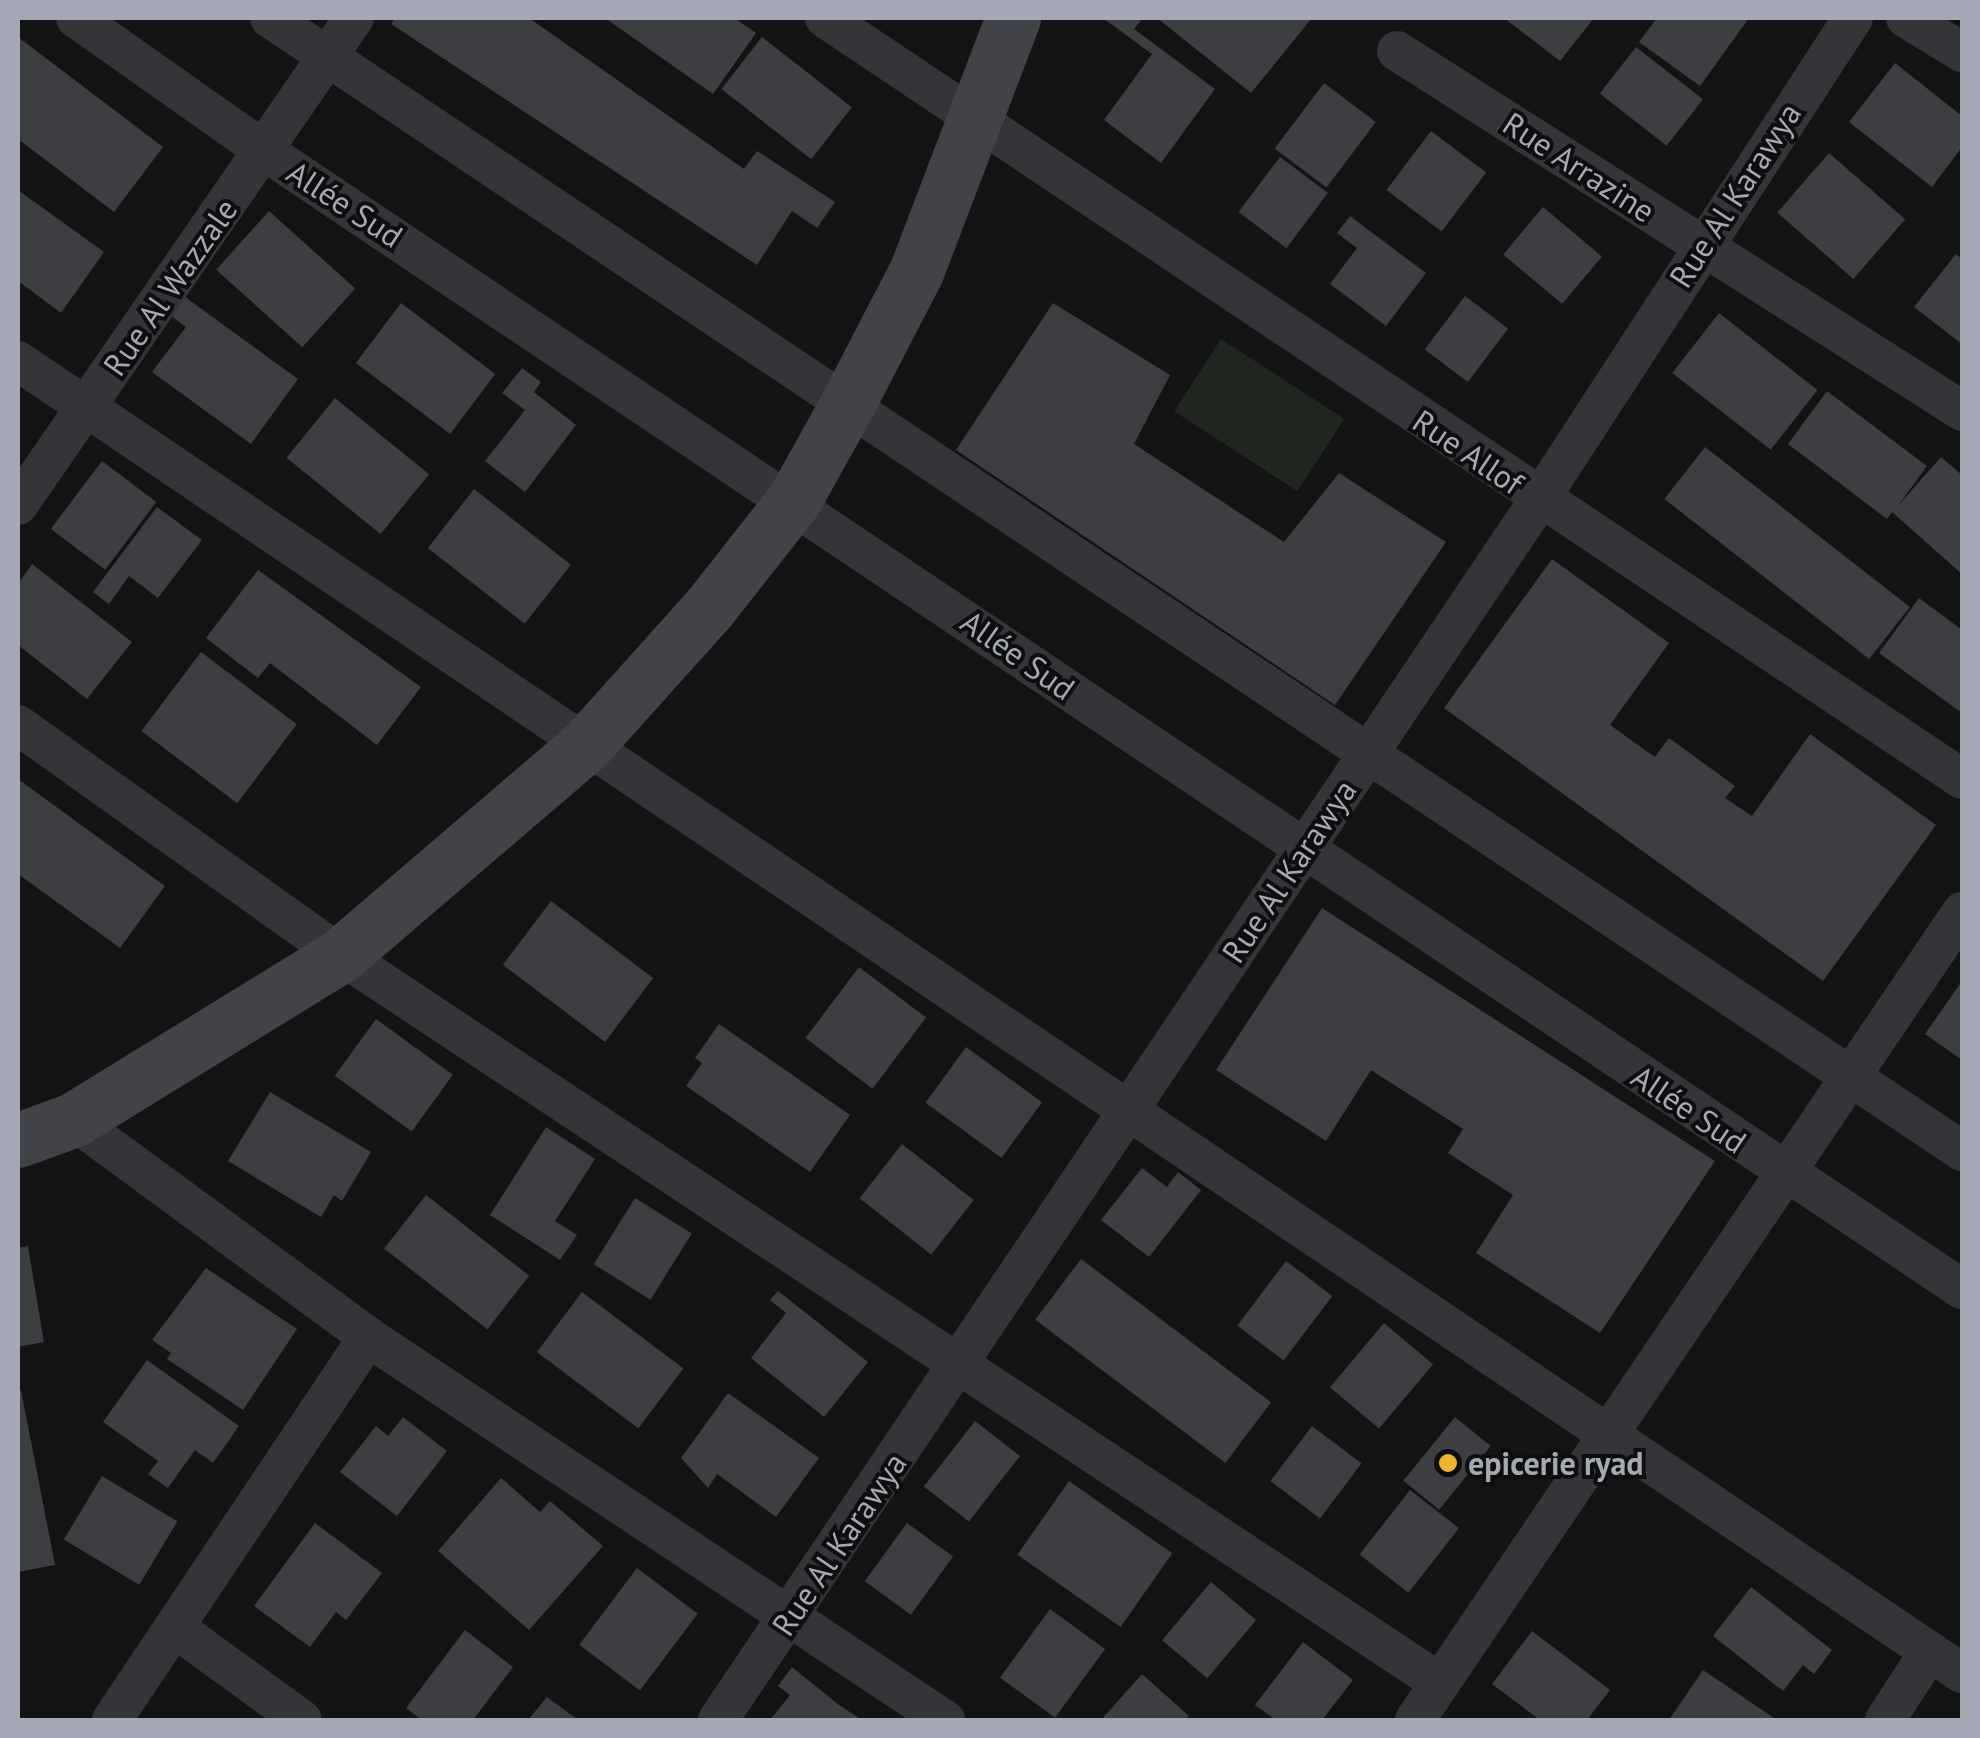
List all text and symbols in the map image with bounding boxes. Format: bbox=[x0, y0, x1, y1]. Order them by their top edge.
street label: Rue Al Karawya bbox=[1661, 95, 1809, 295]
street label: Rue Arrazine bbox=[1496, 104, 1662, 230]
street label: Allée Sud bbox=[280, 153, 410, 255]
street label: Rue Al Wazzale bbox=[94, 191, 246, 383]
street label: Rue Allof bbox=[1405, 401, 1531, 503]
street label: Allée Sud bbox=[954, 602, 1082, 708]
street label: Rue Al Karawya bbox=[1213, 772, 1365, 970]
street label: Allée Sud bbox=[1625, 1057, 1753, 1161]
place label: epicerie ryad bbox=[1468, 1444, 1644, 1482]
street label: Rue Al Karawya bbox=[763, 1445, 915, 1643]
marker: epicerie ryad bbox=[1437, 1452, 1459, 1474]

